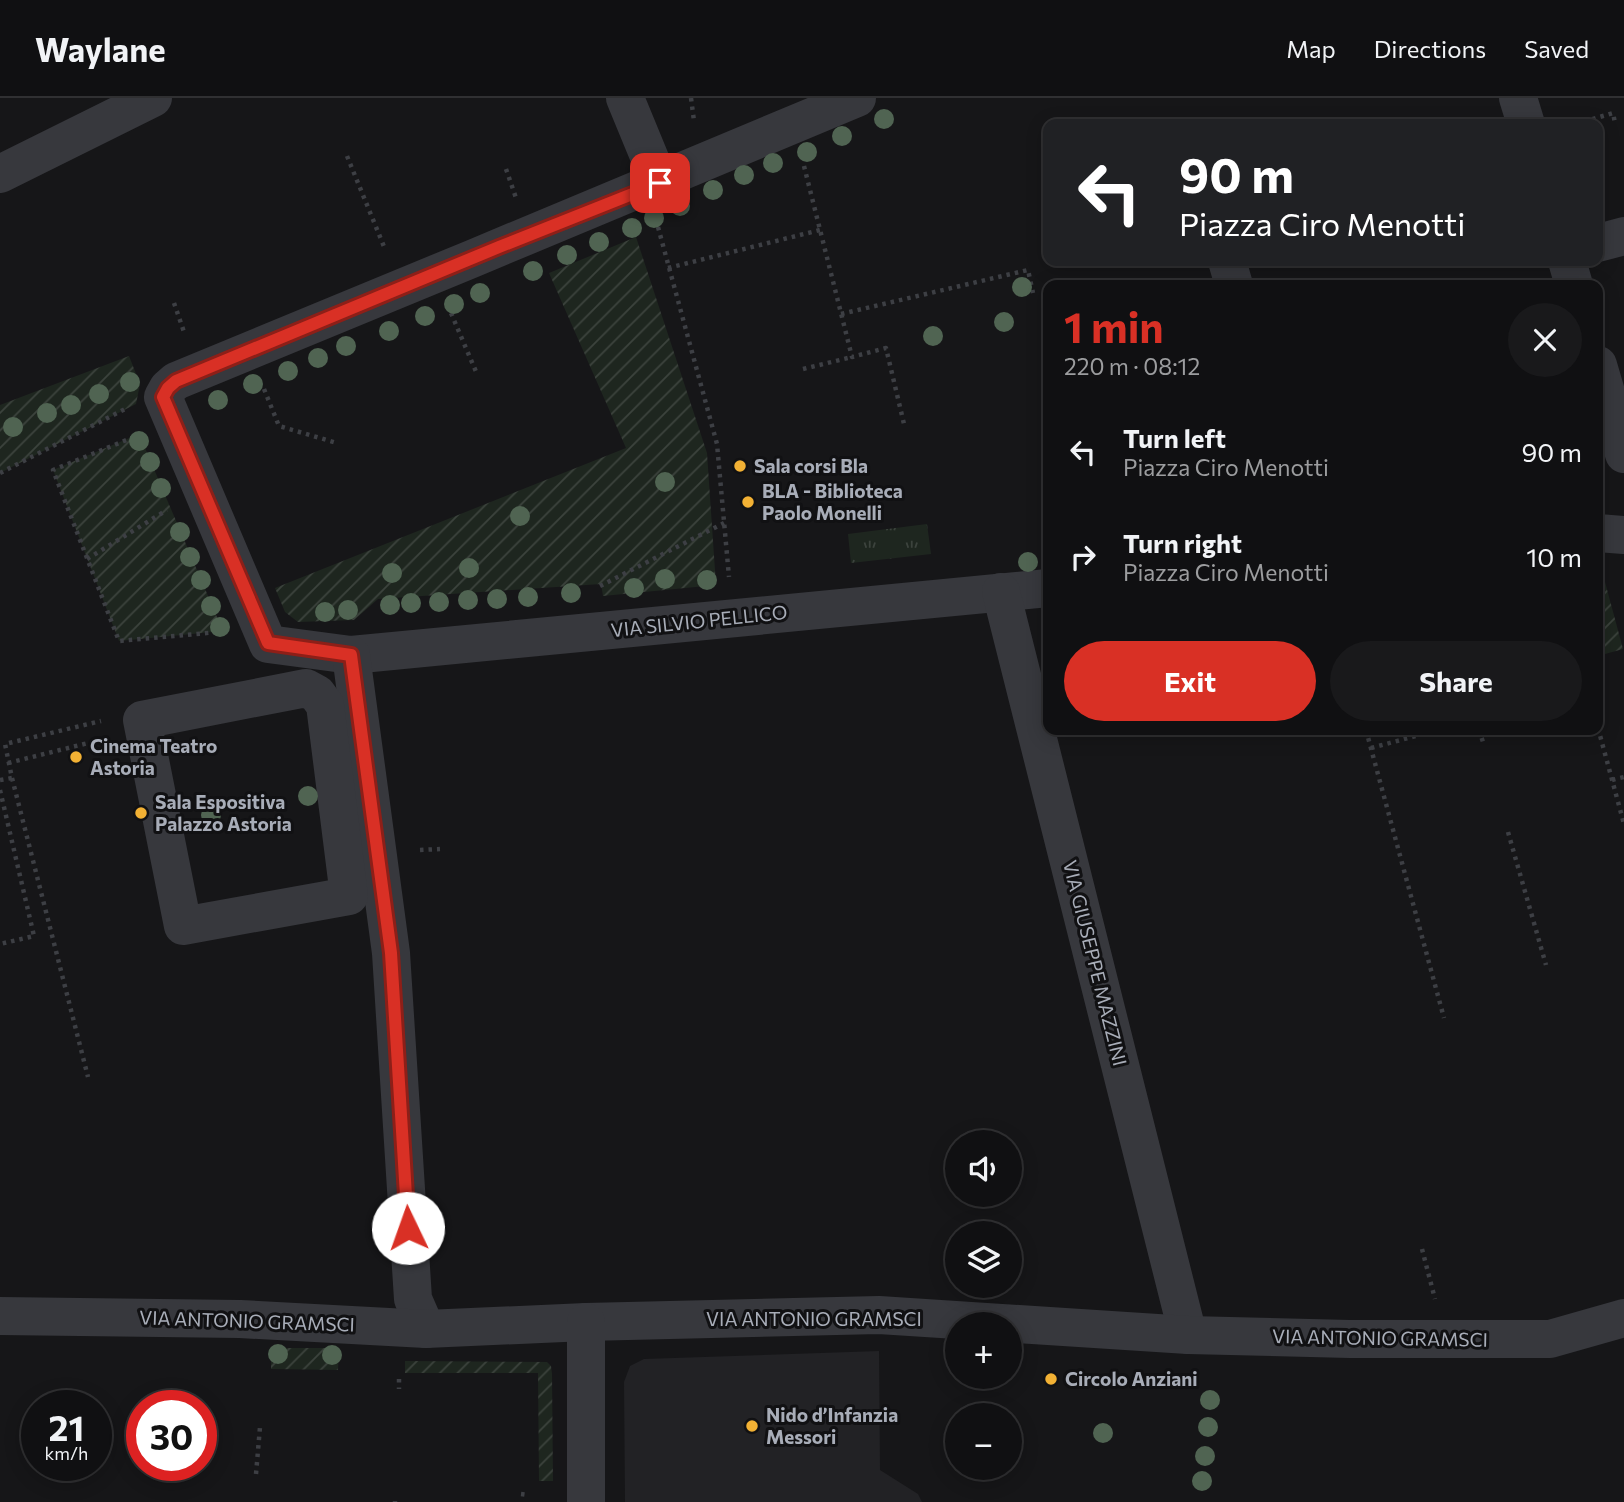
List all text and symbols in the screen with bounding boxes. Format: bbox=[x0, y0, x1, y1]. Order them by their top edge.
text: Waylane bbox=[35, 28, 166, 69]
text: Map bbox=[1286, 34, 1336, 63]
text: Directions bbox=[1374, 34, 1486, 63]
text: Saved bbox=[1524, 34, 1589, 63]
text: 90 m bbox=[1179, 143, 1294, 203]
icon: left bbox=[1064, 147, 1155, 238]
pin bbox=[630, 153, 690, 213]
icon: arrive bbox=[641, 164, 679, 202]
text: Piazza Ciro Menotti bbox=[1179, 203, 1465, 243]
text: 1 min bbox=[1064, 300, 1164, 352]
button: close bbox=[1508, 303, 1582, 377]
text: 220 m · 08:12 bbox=[1064, 352, 1200, 380]
text: Turn left bbox=[1123, 422, 1226, 453]
icon: left bbox=[1064, 433, 1102, 471]
text: 90 m bbox=[1522, 436, 1582, 467]
text: Piazza Ciro Menotti bbox=[1123, 453, 1329, 481]
place label: Sala corsi Bla bbox=[754, 454, 868, 477]
marker: Sala corsi Bla bbox=[732, 458, 748, 474]
place label: BLA - Biblioteca Paolo Monelli bbox=[762, 479, 903, 524]
marker: BLA - Biblioteca Paolo Monelli bbox=[740, 494, 756, 510]
text: Turn right bbox=[1123, 527, 1242, 558]
icon: right bbox=[1064, 538, 1102, 576]
text: 10 m bbox=[1526, 541, 1582, 572]
text: Piazza Ciro Menotti bbox=[1123, 558, 1329, 586]
street label: VIA SILVIO PELLICO bbox=[610, 600, 788, 641]
button: Exit bbox=[1064, 641, 1316, 721]
button: Share bbox=[1330, 641, 1582, 721]
place label: Cinema Teatro Astoria bbox=[90, 734, 217, 779]
marker: Cinema Teatro Astoria bbox=[68, 749, 84, 765]
place label: Sala Espositiva Palazzo Astoria bbox=[155, 790, 292, 835]
marker: Sala Espositiva Palazzo Astoria bbox=[133, 805, 149, 821]
street label: VIA GIUSEPPE MAZZINI bbox=[1059, 858, 1132, 1068]
map controls bbox=[945, 1130, 1022, 1480]
button: sound bbox=[945, 1130, 1022, 1207]
position arrow bbox=[371, 1191, 445, 1265]
button: layers bbox=[945, 1221, 1022, 1298]
street label: VIA ANTONIO GRAMSCI bbox=[139, 1305, 355, 1336]
street label: VIA ANTONIO GRAMSCI bbox=[706, 1307, 922, 1330]
button: + bbox=[945, 1312, 1022, 1389]
street label: VIA ANTONIO GRAMSCI bbox=[1272, 1324, 1488, 1351]
place label: Circolo Anziani bbox=[1065, 1367, 1198, 1390]
marker: Circolo Anziani bbox=[1043, 1371, 1059, 1387]
speed limit sign: 30 bbox=[126, 1390, 217, 1481]
place label: Nido d’Infanzia Messori bbox=[766, 1403, 898, 1448]
button: − bbox=[945, 1403, 1022, 1480]
text: 21 bbox=[49, 1405, 84, 1448]
marker: Nido d’Infanzia Messori bbox=[744, 1418, 760, 1434]
text: km/h bbox=[45, 1442, 88, 1464]

